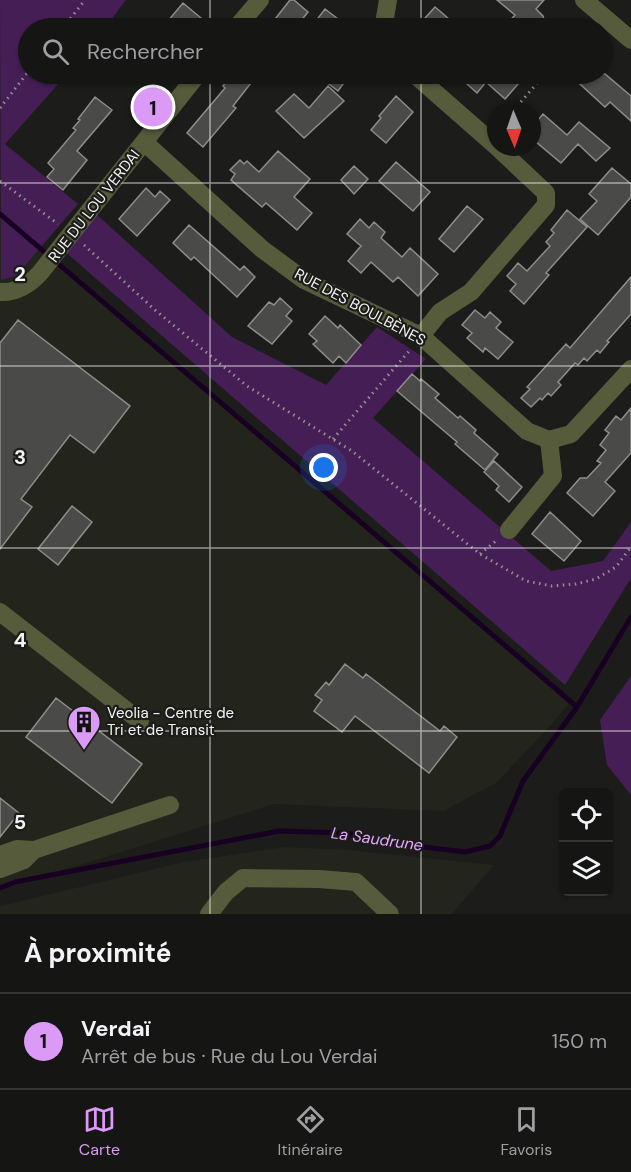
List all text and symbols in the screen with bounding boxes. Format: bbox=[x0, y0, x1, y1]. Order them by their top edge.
search box bbox=[18, 18, 613, 84]
icon: search bbox=[39, 35, 72, 68]
text: Rechercher bbox=[87, 37, 203, 66]
pin: 1 bbox=[134, 84, 172, 130]
north arrow bbox=[487, 102, 541, 156]
street label: RUE DU LOU VERDAI bbox=[44, 145, 144, 267]
text: 2 bbox=[14, 261, 26, 287]
street label: RUE DES BOULBÈNES bbox=[291, 264, 429, 350]
text: 3 bbox=[14, 444, 26, 470]
your location bbox=[309, 453, 338, 482]
text: 4 bbox=[14, 627, 27, 653]
place label: Veolia - Centre de Tri et de Transit bbox=[107, 703, 234, 740]
building icon: Veolia - Centre de Tri et de Transit bbox=[66, 704, 102, 751]
map controls bbox=[559, 788, 613, 896]
button: locate bbox=[559, 788, 613, 842]
text: 5 bbox=[14, 809, 26, 835]
water label: La Saudrune bbox=[330, 822, 424, 856]
button: layers bbox=[559, 842, 613, 896]
text: À proximité bbox=[24, 936, 171, 970]
text: Verdaï bbox=[81, 1014, 150, 1043]
text: 1 bbox=[40, 1028, 47, 1054]
text: 150 m bbox=[552, 1028, 607, 1054]
text: Arrêt de bus · Rue du Lou Verdai bbox=[81, 1043, 378, 1069]
tab: Carte bbox=[79, 1103, 120, 1160]
tab: Itinéraire bbox=[278, 1103, 343, 1160]
tab: Favoris bbox=[500, 1103, 552, 1160]

